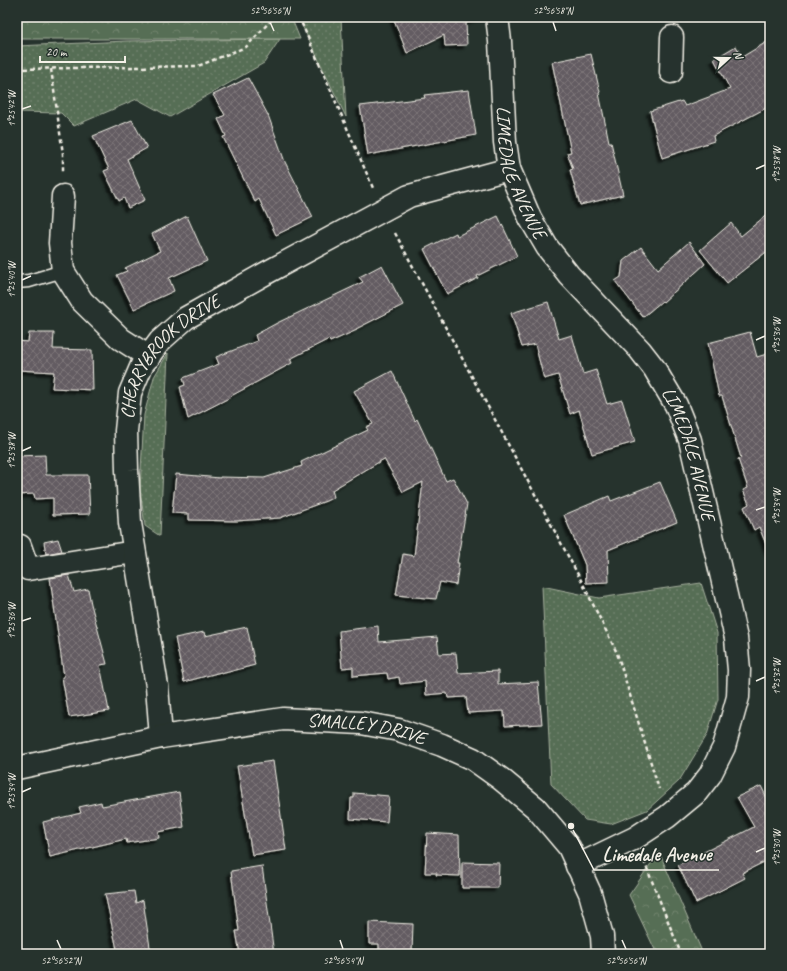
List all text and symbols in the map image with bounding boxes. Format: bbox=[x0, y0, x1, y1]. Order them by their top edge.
text: 52°56'56"N bbox=[250, 4, 292, 17]
text: 52°56'58"N bbox=[533, 4, 575, 17]
scale bar bbox=[40, 38, 125, 64]
north arrow bbox=[709, 38, 749, 78]
text: 20 m bbox=[46, 44, 68, 60]
text: N bbox=[731, 49, 747, 62]
text: 1°25'42"W bbox=[5, 89, 18, 127]
street label: LIMEDALE AVENUE bbox=[491, 106, 553, 246]
text: 1°25'38"W bbox=[770, 145, 783, 183]
text: 1°25'40"W bbox=[5, 260, 18, 298]
street label: CHERRYBROOK DRIVE bbox=[115, 288, 227, 420]
text: 1°25'36"W bbox=[770, 316, 783, 354]
street label: LIMEDALE AVENUE bbox=[656, 383, 721, 526]
text: 1°25'38"W bbox=[5, 431, 18, 469]
text: 1°25'34"W bbox=[770, 487, 783, 525]
text: 1°25'36"W bbox=[5, 601, 18, 639]
text: 1°25'32"W bbox=[770, 657, 783, 695]
street label: SMALLEY DRIVE bbox=[307, 708, 432, 751]
text: 1°25'34"W bbox=[5, 772, 18, 810]
text: 1°25'30"W bbox=[770, 828, 783, 866]
callout: Limedale Avenue bbox=[594, 838, 719, 870]
text: Limedale Avenue bbox=[603, 842, 714, 867]
text: 52°56'52"N bbox=[41, 954, 83, 967]
text: 52°56'54"N bbox=[323, 954, 365, 967]
text: 52°56'56"N bbox=[606, 954, 648, 967]

